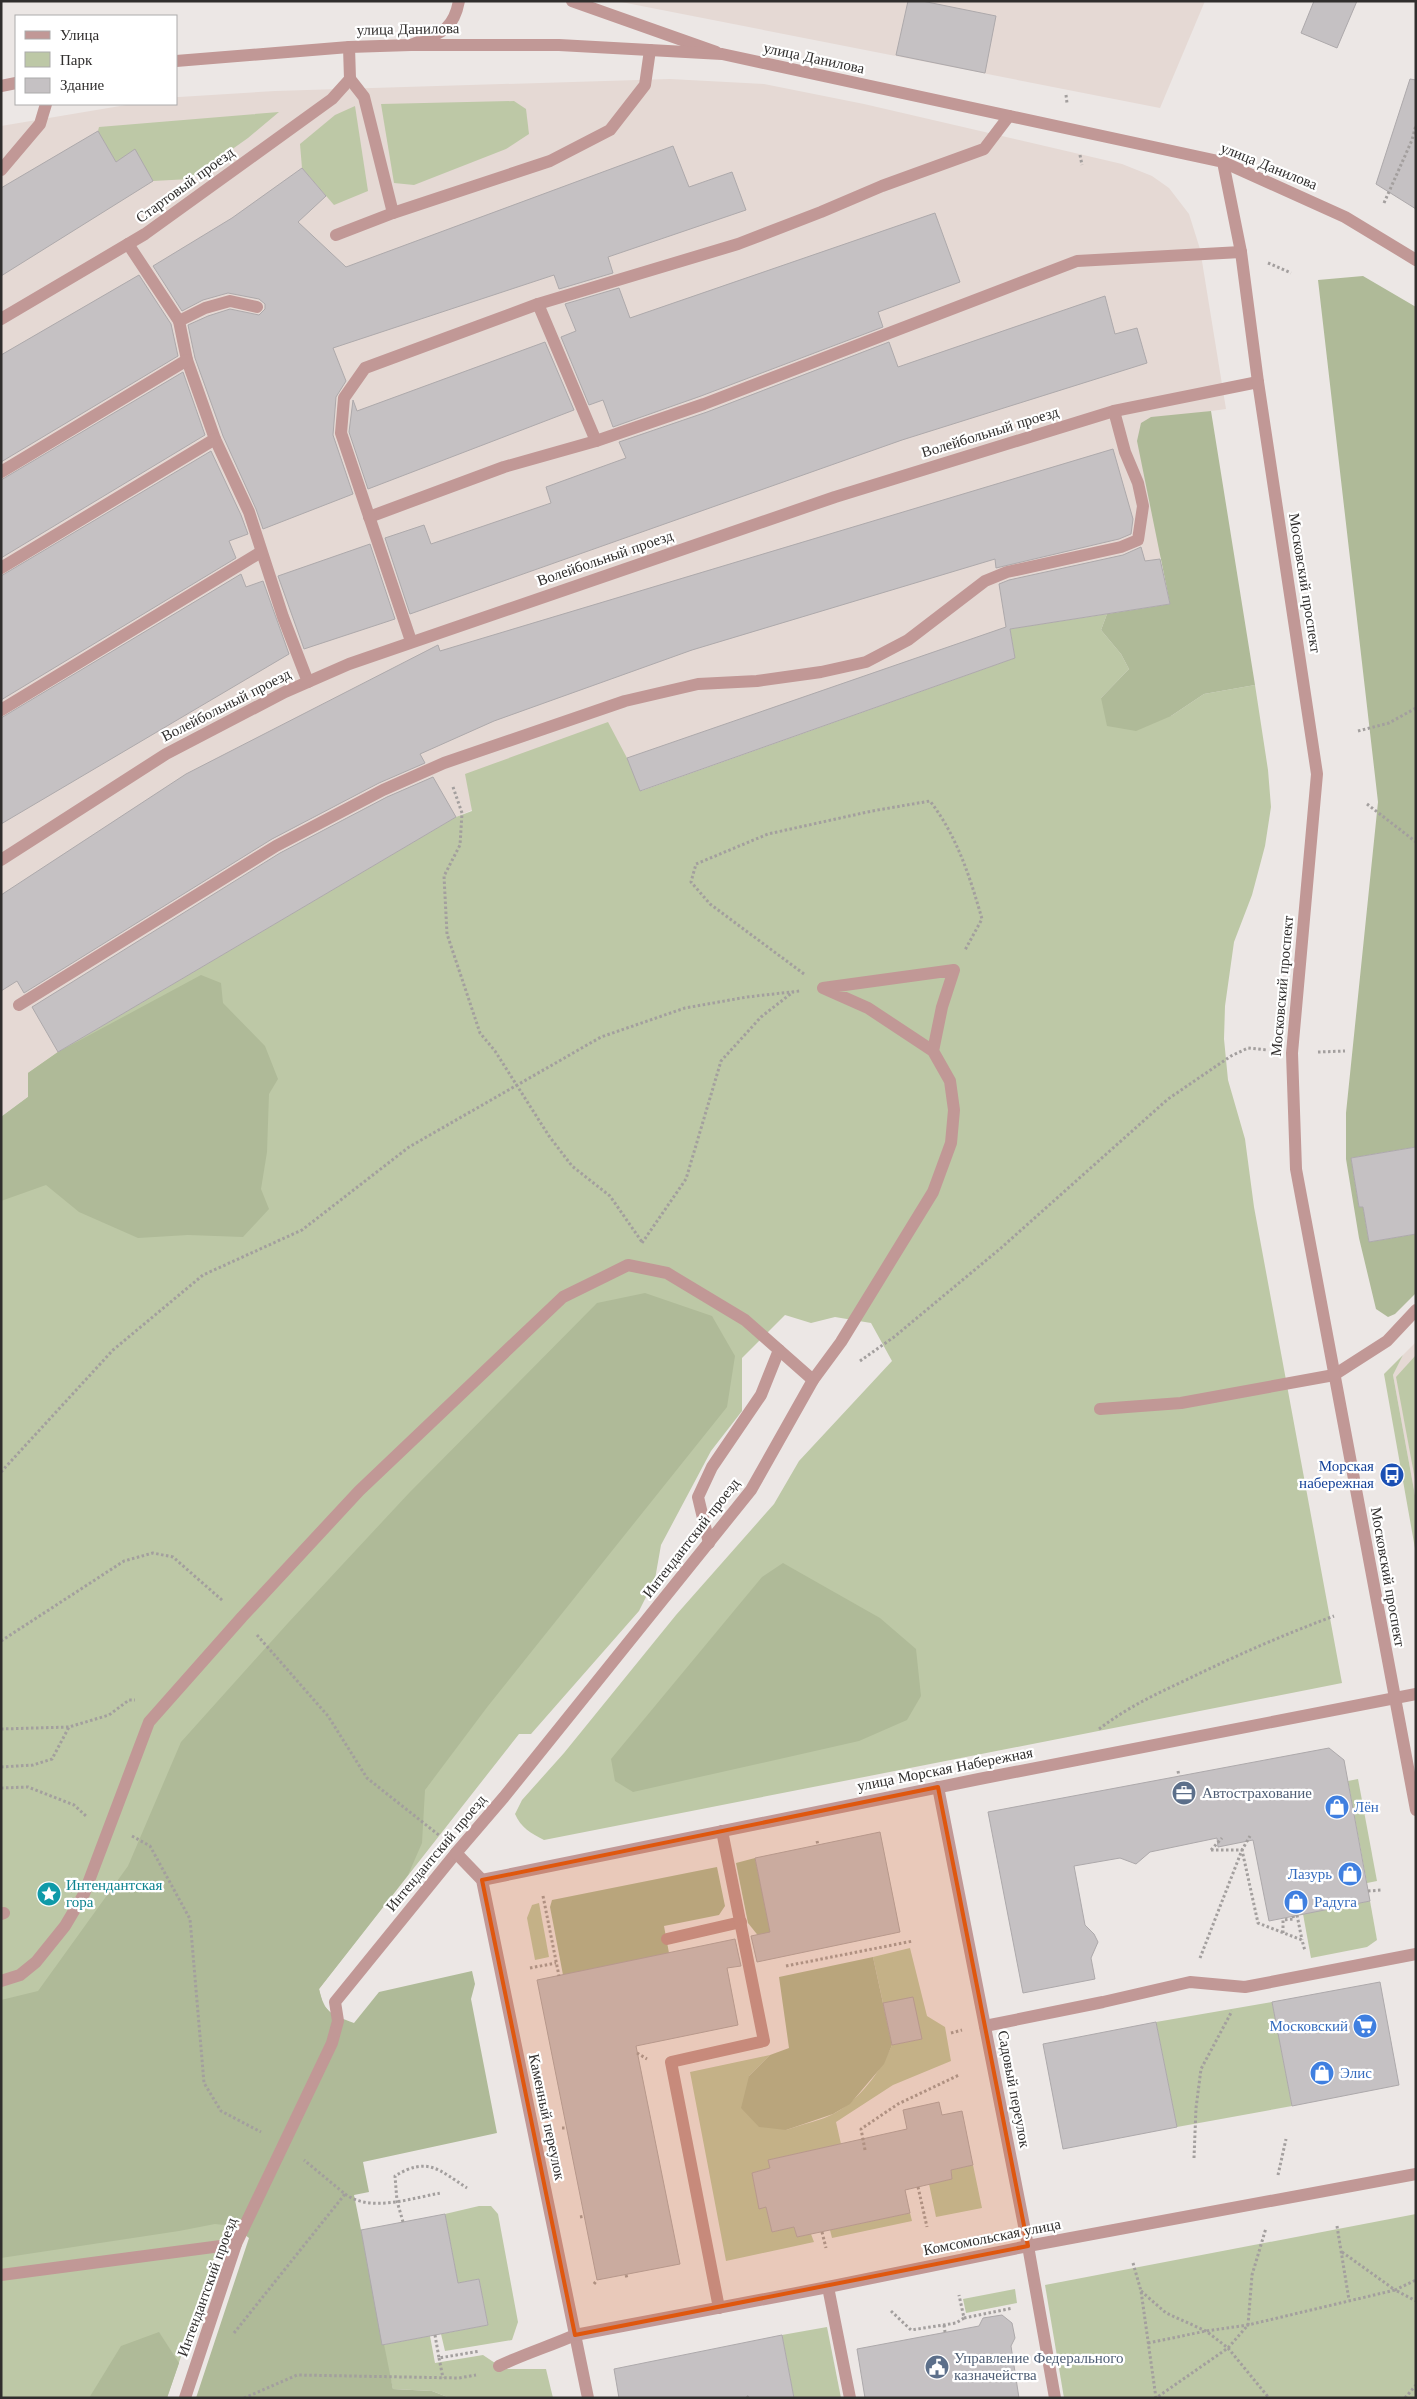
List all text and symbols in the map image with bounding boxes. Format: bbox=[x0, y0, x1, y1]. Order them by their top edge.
legend bbox=[15, 15, 178, 105]
street label: улица Данилова bbox=[356, 18, 460, 39]
text: Улица bbox=[60, 25, 99, 44]
street label: улица Данилова bbox=[762, 38, 867, 78]
text: Парк bbox=[60, 50, 93, 69]
text: Здание bbox=[60, 75, 104, 94]
street label: улица Данилова bbox=[1218, 137, 1321, 194]
street label: Стартовый проезд bbox=[132, 142, 238, 227]
street label: Волейбольный проезд bbox=[919, 401, 1061, 461]
street label: Московский проспект bbox=[1285, 512, 1326, 655]
street label: Волейбольный проезд bbox=[534, 525, 676, 590]
street label: Волейбольный проезд bbox=[158, 664, 294, 745]
street label: Московский проспект bbox=[1266, 914, 1297, 1057]
place label: Морская набережная bbox=[1299, 1456, 1374, 1492]
bus stop icon: Морская набережная bbox=[1379, 1462, 1405, 1488]
street label: Интендантский проезд bbox=[638, 1474, 744, 1601]
street label: Московский проспект bbox=[1367, 1506, 1410, 1649]
street label: улица Морская Набережная bbox=[855, 1742, 1034, 1795]
office icon: Автострахование bbox=[1171, 1780, 1197, 1806]
place label: Автострахование bbox=[1202, 1783, 1312, 1802]
street label: Интендантский проезд bbox=[381, 1790, 490, 1915]
shop icon: Лён bbox=[1324, 1794, 1350, 1820]
place label: Лён bbox=[1354, 1797, 1379, 1816]
shop icon: Лазурь bbox=[1337, 1861, 1363, 1887]
place label: Лазурь bbox=[1288, 1864, 1332, 1883]
place label: Интендантская гора bbox=[66, 1875, 163, 1911]
place icon: Интендантская гора bbox=[36, 1881, 62, 1907]
shop icon: Радуга bbox=[1283, 1889, 1309, 1915]
place label: Радуга bbox=[1314, 1892, 1357, 1911]
supermarket icon: Московский bbox=[1352, 2013, 1378, 2039]
place label: Московский bbox=[1269, 2016, 1348, 2035]
street label: Садовый переулок bbox=[994, 2029, 1035, 2150]
street label: Каменный переулок bbox=[525, 2052, 570, 2182]
shop icon: Элис bbox=[1309, 2060, 1335, 2086]
place label: Элис bbox=[1340, 2063, 1372, 2082]
street label: Интендантский проезд bbox=[172, 2214, 241, 2359]
street label: Комсомольская улица bbox=[922, 2214, 1063, 2259]
place label: Управление Федерального казначейства bbox=[954, 2348, 1124, 2384]
public building icon: Управление Федерального казначейства bbox=[924, 2354, 950, 2380]

